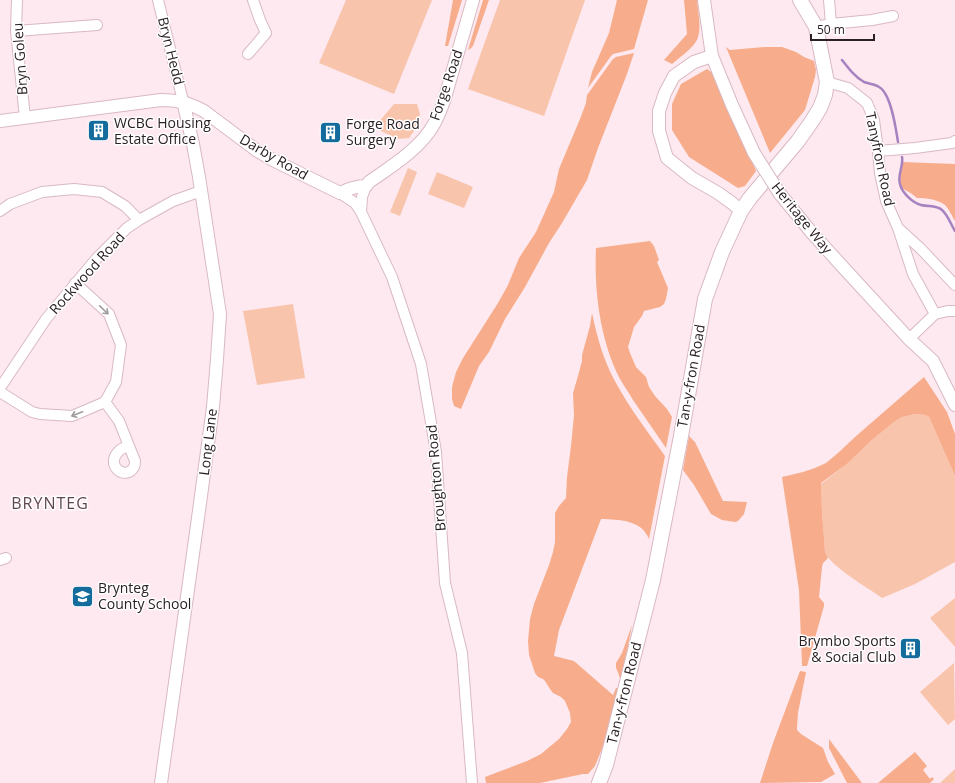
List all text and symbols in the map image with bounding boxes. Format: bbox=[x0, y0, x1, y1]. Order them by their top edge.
street label: Bryn Hedd bbox=[154, 15, 189, 87]
scale bar bbox=[811, 16, 874, 42]
text: 50 m bbox=[817, 21, 845, 38]
street label: Bryn Goleu bbox=[7, 22, 32, 96]
street label: Forge Road bbox=[425, 47, 467, 123]
street label: Tanyfron Road bbox=[861, 110, 900, 208]
place label: WCBC Housing Estate Office bbox=[114, 113, 211, 148]
place label: Forge Road Surgery bbox=[346, 114, 420, 149]
building icon: WCBC Housing Estate Office bbox=[86, 118, 112, 144]
building icon: Forge Road Surgery bbox=[318, 119, 344, 145]
street label: Darby Road bbox=[236, 129, 312, 184]
street label: Heritage Way bbox=[768, 178, 838, 258]
street label: Rockwood Road bbox=[45, 228, 129, 318]
one-way arrow bbox=[99, 305, 109, 315]
street label: Tan-y-fron Road bbox=[672, 323, 709, 429]
street label: Long Lane bbox=[194, 407, 221, 476]
one-way arrow bbox=[71, 410, 83, 418]
street label: Broughton Road bbox=[421, 424, 450, 532]
district label: BRYNTEG bbox=[11, 492, 89, 514]
place label: Brynteg County School bbox=[98, 578, 191, 613]
school or university icon: Brynteg County School bbox=[69, 583, 95, 609]
place label: Brymbo Sports & Social Club bbox=[799, 631, 896, 666]
building icon: Brymbo Sports & Social Club bbox=[898, 636, 924, 662]
street label: Tan-y-fron Road bbox=[602, 640, 645, 746]

